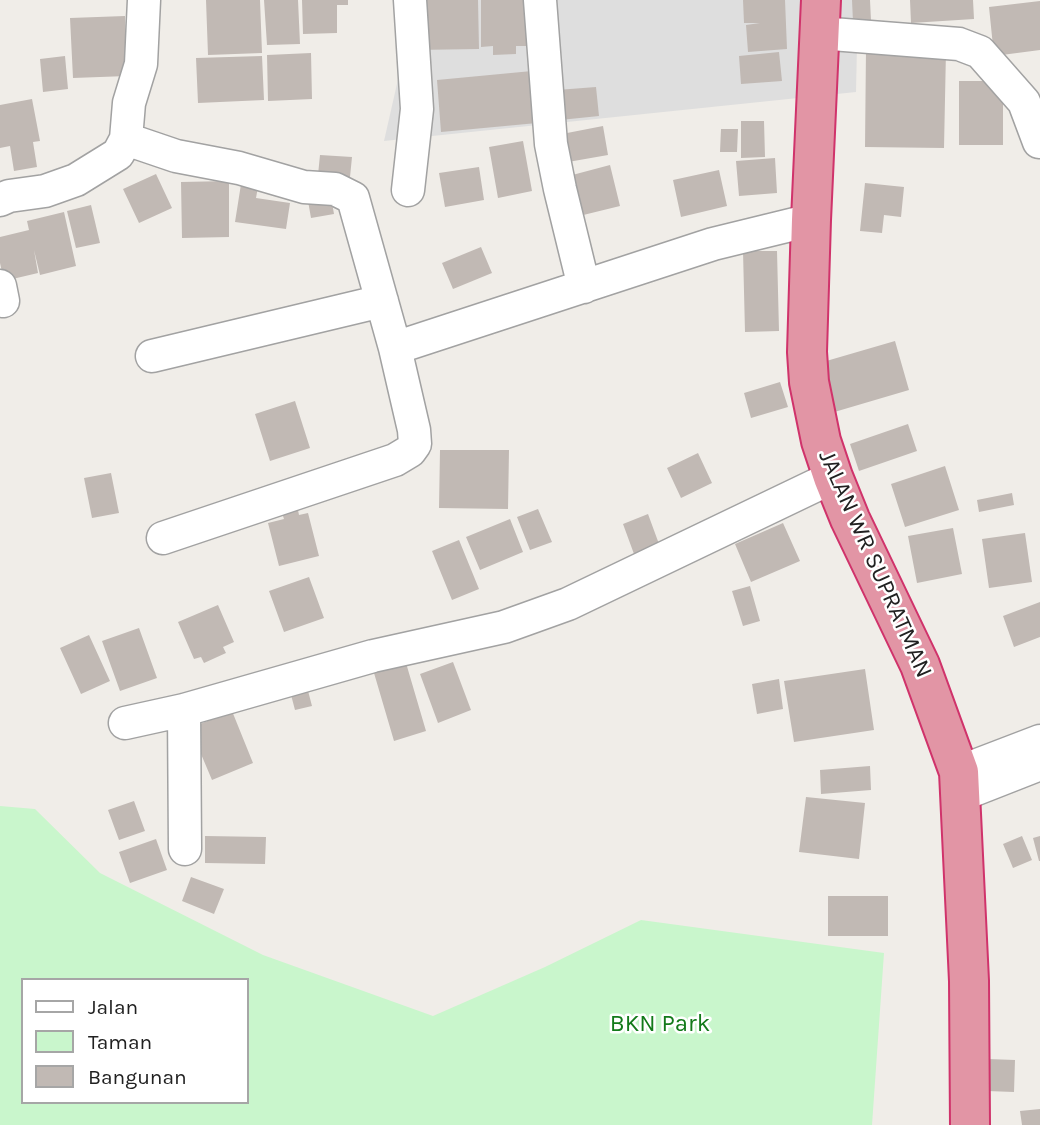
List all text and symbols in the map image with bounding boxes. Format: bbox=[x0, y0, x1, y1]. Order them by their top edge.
street label: JALAN WR SUPRATMAN bbox=[812, 446, 938, 682]
legend bbox=[21, 978, 248, 1104]
text: Jalan bbox=[88, 995, 138, 1019]
park label: BKN Park bbox=[610, 1010, 710, 1038]
text: Taman bbox=[88, 1030, 152, 1054]
text: Bangunan bbox=[88, 1065, 187, 1089]

